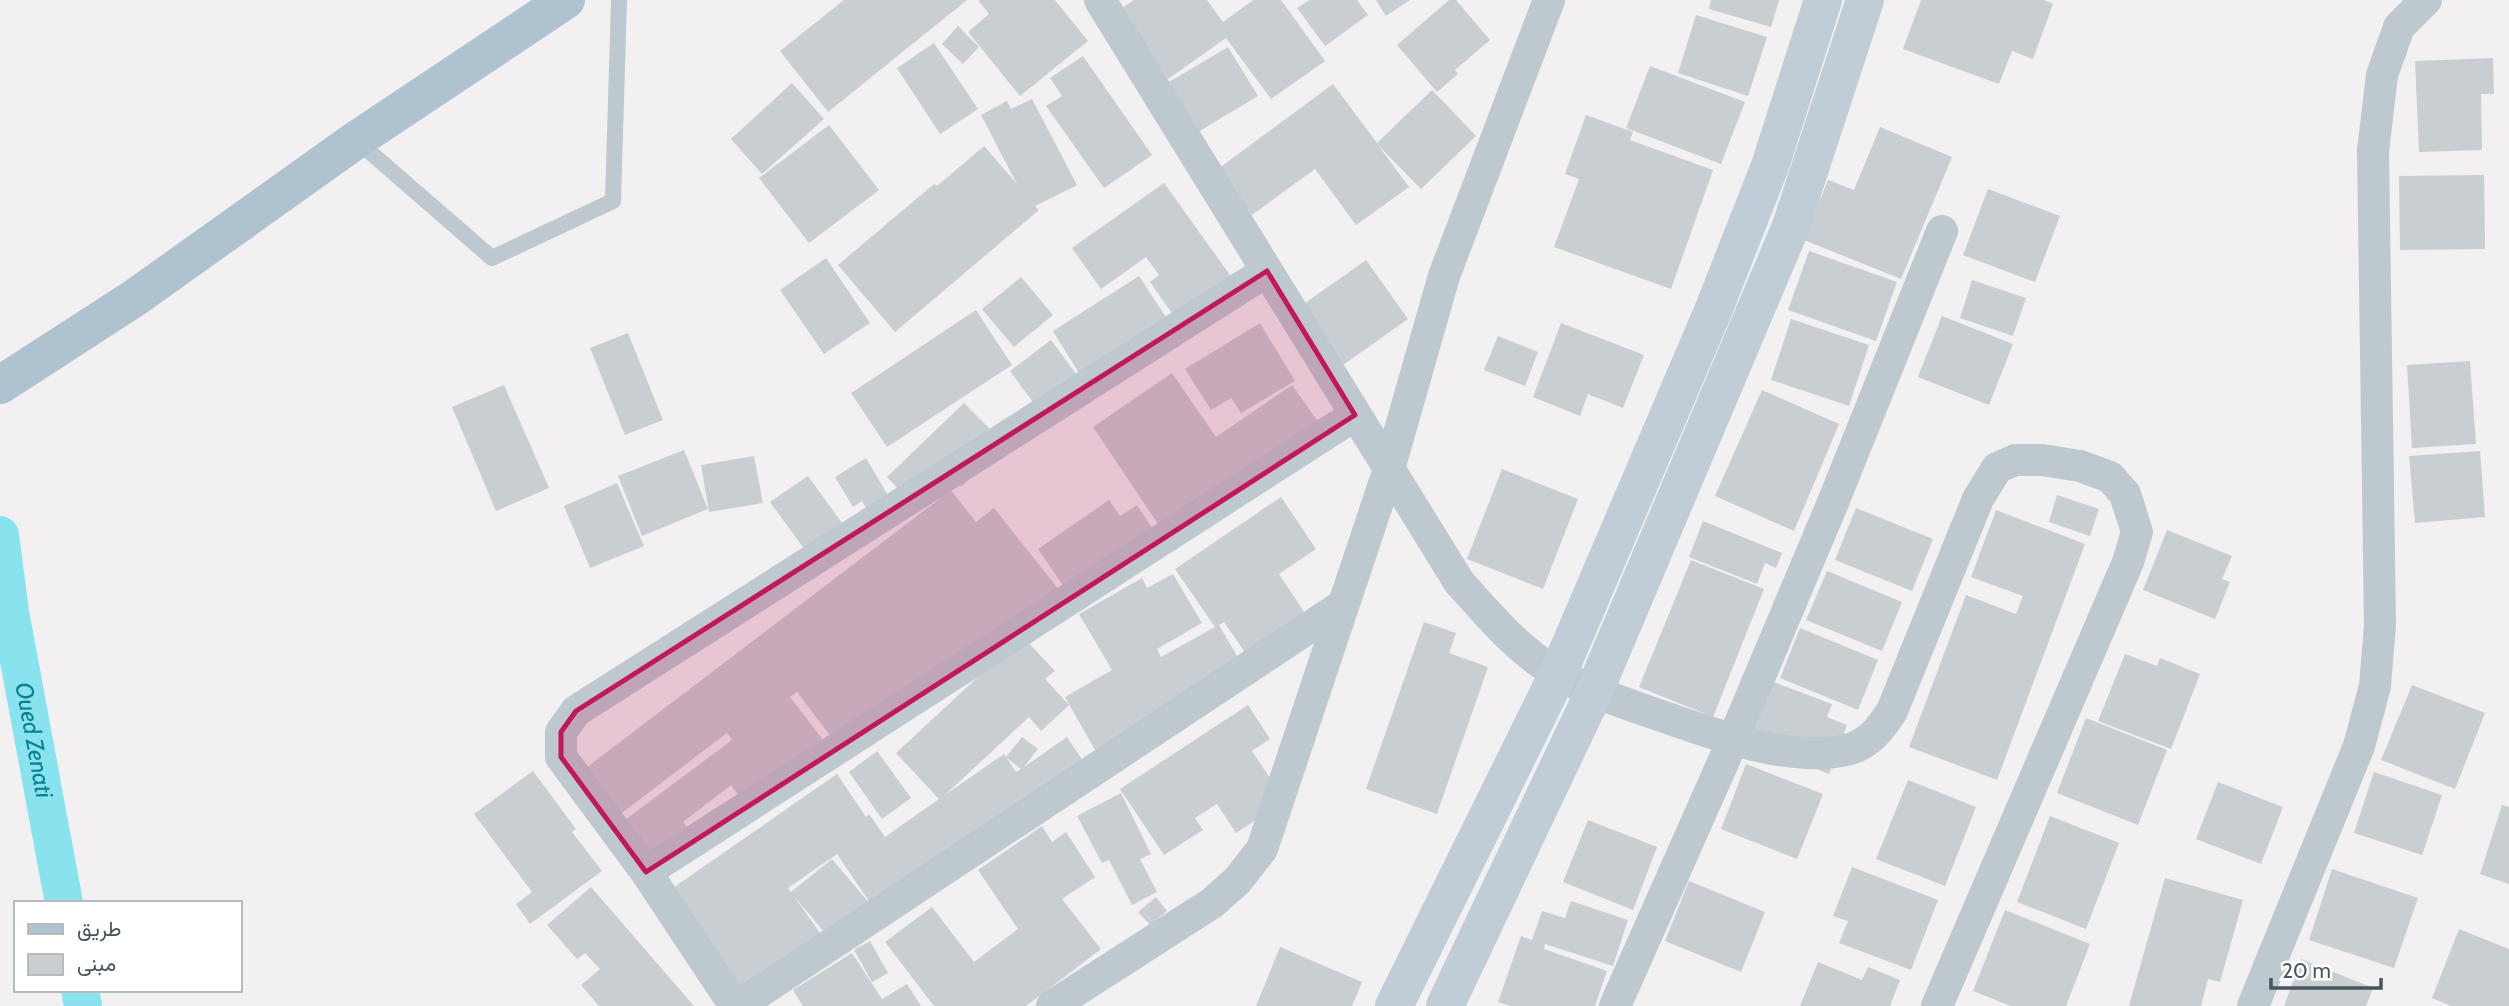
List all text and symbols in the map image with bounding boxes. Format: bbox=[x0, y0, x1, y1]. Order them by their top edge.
water label: Oued Zenati bbox=[9, 680, 59, 801]
legend bbox=[14, 901, 242, 992]
text: طريق bbox=[77, 916, 122, 942]
scale bar bbox=[2271, 946, 2381, 990]
text: مبنى bbox=[77, 951, 116, 976]
text: 20 m bbox=[2282, 958, 2331, 983]

